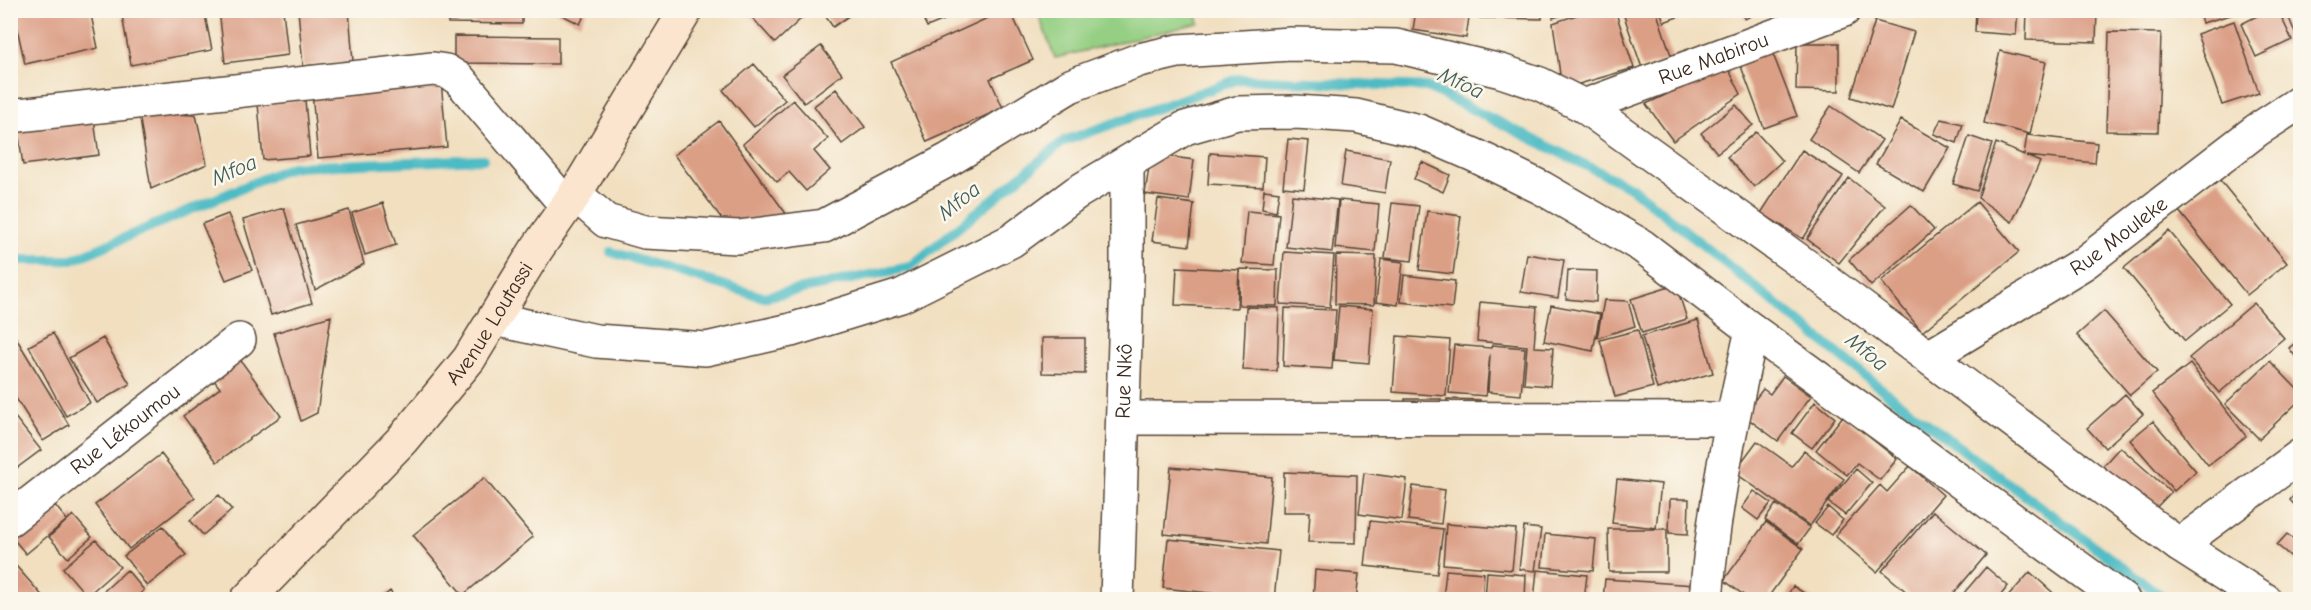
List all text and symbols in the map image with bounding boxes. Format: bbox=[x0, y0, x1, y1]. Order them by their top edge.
street label: Rue Mabirou bbox=[1655, 27, 1772, 89]
water label: Mfoa bbox=[1433, 61, 1488, 104]
water label: Mfoa bbox=[206, 149, 261, 192]
water label: Mfoa bbox=[932, 176, 985, 227]
street label: Rue Mouleke bbox=[2066, 192, 2172, 281]
street label: Avenue Loutassi bbox=[441, 257, 538, 389]
water label: Mfoa bbox=[1840, 326, 1893, 377]
street label: Rue Nkô bbox=[1111, 343, 1137, 419]
street label: Rue Lékoumou bbox=[66, 379, 185, 479]

